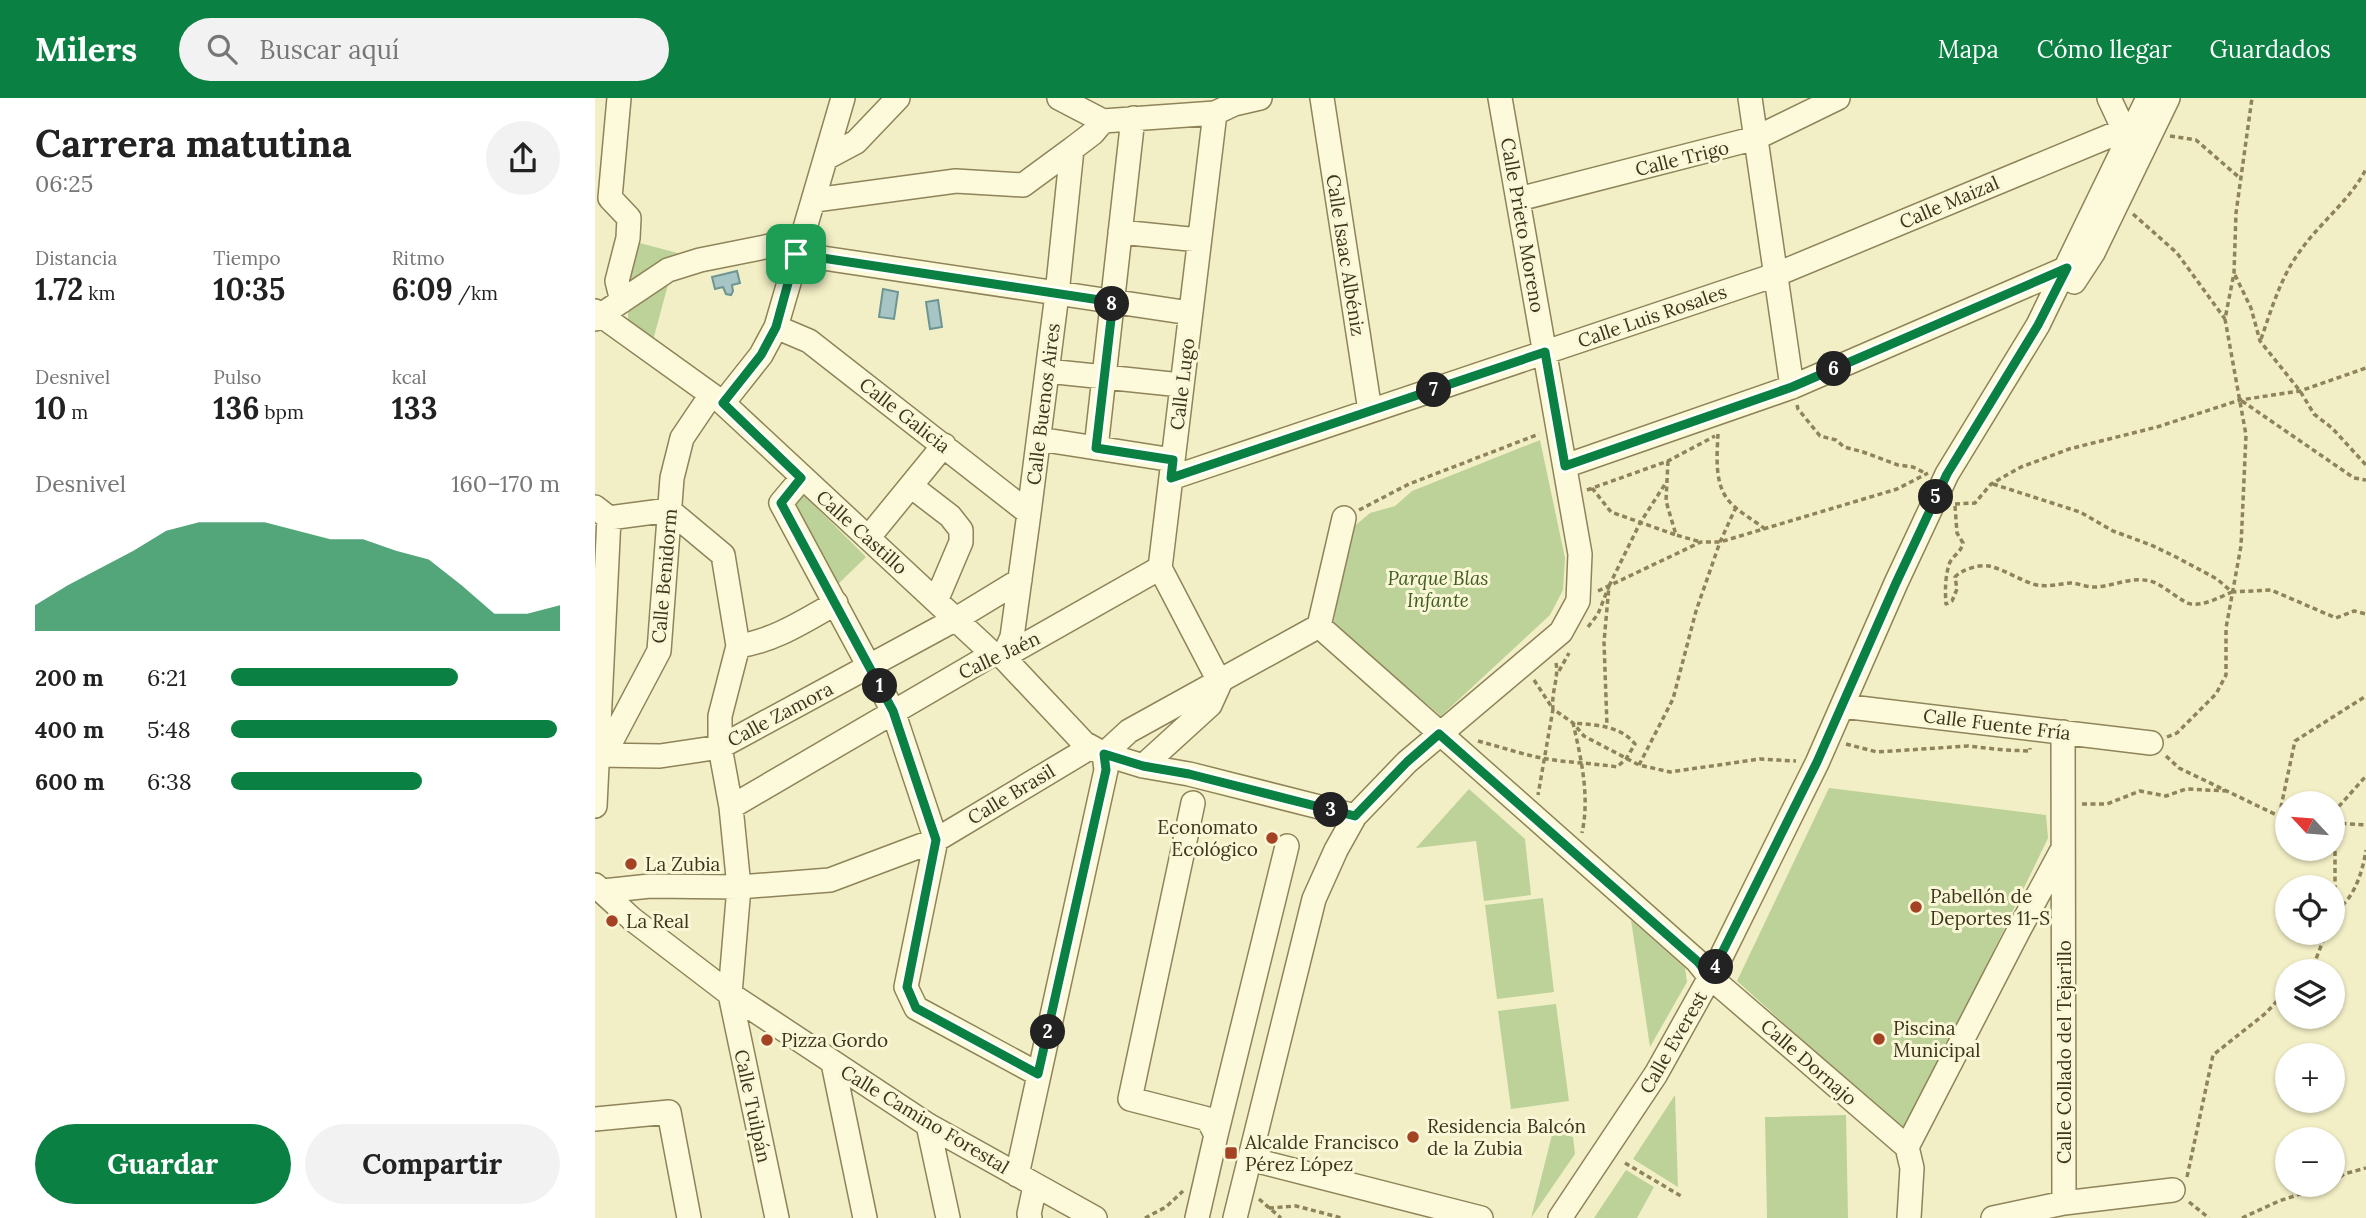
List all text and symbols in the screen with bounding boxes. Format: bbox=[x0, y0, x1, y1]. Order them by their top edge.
search box bbox=[179, 18, 669, 81]
text: Milers bbox=[35, 28, 137, 70]
icon: search bbox=[203, 30, 241, 68]
text: Buscar aquí bbox=[259, 33, 399, 66]
text: Mapa bbox=[1938, 34, 1999, 65]
text: Cómo llegar bbox=[2037, 34, 2172, 65]
text: Guardados bbox=[2210, 34, 2331, 65]
text: Carrera matutina bbox=[35, 119, 352, 167]
button: share bbox=[486, 121, 560, 195]
street label: Calle Trigo bbox=[1633, 135, 1731, 181]
street label: Calle Prieto Moreno bbox=[1496, 136, 1550, 314]
text: 06:25 bbox=[35, 169, 93, 198]
street label: Calle Maizal bbox=[1896, 170, 2002, 234]
street label: Calle Isaac Albéniz bbox=[1321, 172, 1371, 338]
pin bbox=[766, 224, 826, 284]
icon: arrive bbox=[777, 235, 815, 273]
text: Distancia bbox=[35, 246, 117, 270]
text: Tiempo bbox=[213, 246, 281, 270]
text: Ritmo bbox=[392, 246, 445, 270]
text: 1.72 bbox=[35, 270, 83, 308]
text: 10:35 bbox=[213, 270, 285, 308]
text: 6:09 bbox=[392, 270, 453, 308]
street label: Calle Luis Rosales bbox=[1574, 279, 1730, 353]
text: km bbox=[83, 281, 116, 305]
text: /km bbox=[453, 281, 498, 305]
pin: 8 bbox=[1095, 286, 1129, 322]
text: 8 bbox=[1106, 291, 1117, 315]
street label: Calle Buenos Aires bbox=[1021, 321, 1065, 486]
street label: Calle Lugo bbox=[1164, 337, 1200, 431]
pin: 6 bbox=[1817, 352, 1851, 386]
text: 6 bbox=[1828, 356, 1839, 380]
text: Desnivel bbox=[35, 365, 110, 389]
text: Pulso bbox=[213, 365, 261, 389]
text: kcal bbox=[392, 365, 427, 389]
street label: Calle Galicia bbox=[855, 372, 955, 458]
pin: 7 bbox=[1417, 372, 1451, 408]
text: 7 bbox=[1429, 377, 1438, 401]
text: 10 bbox=[35, 389, 66, 427]
text: 136 bbox=[213, 389, 260, 427]
text: 133 bbox=[392, 389, 437, 427]
text: m bbox=[66, 400, 88, 424]
text: bpm bbox=[260, 400, 304, 424]
text: Desnivel bbox=[35, 469, 126, 498]
text: 160–170 m bbox=[451, 469, 560, 498]
pin: 5 bbox=[1919, 480, 1953, 514]
text: 5 bbox=[1930, 484, 1941, 508]
street label: Calle Castillo bbox=[811, 485, 913, 579]
street label: Calle Benidorm bbox=[646, 508, 682, 644]
park label: Parque Blas Infante bbox=[1388, 566, 1488, 612]
street label: Calle Jaén bbox=[954, 626, 1044, 684]
text: 200 m bbox=[35, 663, 104, 692]
text: 6:21 bbox=[147, 663, 187, 692]
pin: 1 bbox=[863, 668, 897, 704]
text: 1 bbox=[876, 673, 883, 697]
street label: Calle Zamora bbox=[723, 676, 837, 752]
street label: Calle Fuente Fría bbox=[1922, 703, 2072, 745]
text: 400 m bbox=[35, 715, 104, 744]
text: 5:48 bbox=[147, 715, 191, 744]
street label: Calle Brasil bbox=[963, 759, 1059, 829]
text: 600 m bbox=[35, 767, 105, 796]
text: 6:38 bbox=[147, 767, 192, 796]
north arrow bbox=[2275, 791, 2345, 861]
map controls bbox=[2275, 791, 2345, 1197]
pin: 3 bbox=[1313, 792, 1349, 828]
text: 3 bbox=[1325, 797, 1336, 821]
place label: Economato Ecológico bbox=[1157, 815, 1258, 861]
marker: Economato Ecológico bbox=[1264, 830, 1280, 846]
place label: La Zubia bbox=[645, 852, 721, 876]
marker: La Zubia bbox=[623, 856, 639, 872]
button: locate bbox=[2275, 875, 2345, 945]
place label: Pabellón de Deportes 11-S bbox=[1930, 884, 2050, 930]
marker: Pabellón de Deportes 11-S bbox=[1908, 899, 1924, 915]
place label: La Real bbox=[626, 909, 689, 933]
marker: La Real bbox=[604, 913, 620, 929]
street label: Calle Collado del Tejarillo bbox=[2052, 940, 2076, 1164]
pin: 4 bbox=[1699, 950, 1733, 984]
text: 4 bbox=[1710, 954, 1721, 978]
button: layers bbox=[2275, 959, 2345, 1029]
street label: Calle Everest bbox=[1634, 986, 1712, 1098]
pin: 2 bbox=[1030, 1014, 1065, 1049]
street label: Calle Dornajo bbox=[1756, 1014, 1862, 1110]
place label: Piscina Municipal bbox=[1893, 1016, 1980, 1062]
text: 2 bbox=[1042, 1019, 1053, 1043]
place label: Pizza Gordo bbox=[781, 1028, 888, 1052]
marker: Piscina Municipal bbox=[1871, 1031, 1887, 1047]
marker: Pizza Gordo bbox=[759, 1032, 775, 1048]
button: + bbox=[2275, 1043, 2345, 1113]
street label: Calle Tuilpán bbox=[729, 1047, 777, 1165]
street label: Calle Camino Forestal bbox=[836, 1059, 1014, 1179]
place label: Residencia Balcón de la Zubia bbox=[1427, 1114, 1586, 1160]
button: Guardar bbox=[35, 1124, 291, 1204]
button: Compartir bbox=[305, 1124, 560, 1204]
button: − bbox=[2275, 1127, 2345, 1197]
marker: Residencia Balcón de la Zubia bbox=[1405, 1129, 1421, 1145]
place label: Alcalde Francisco Pérez López bbox=[1244, 1130, 1399, 1176]
marker: Alcalde Francisco Pérez López bbox=[1223, 1145, 1239, 1161]

